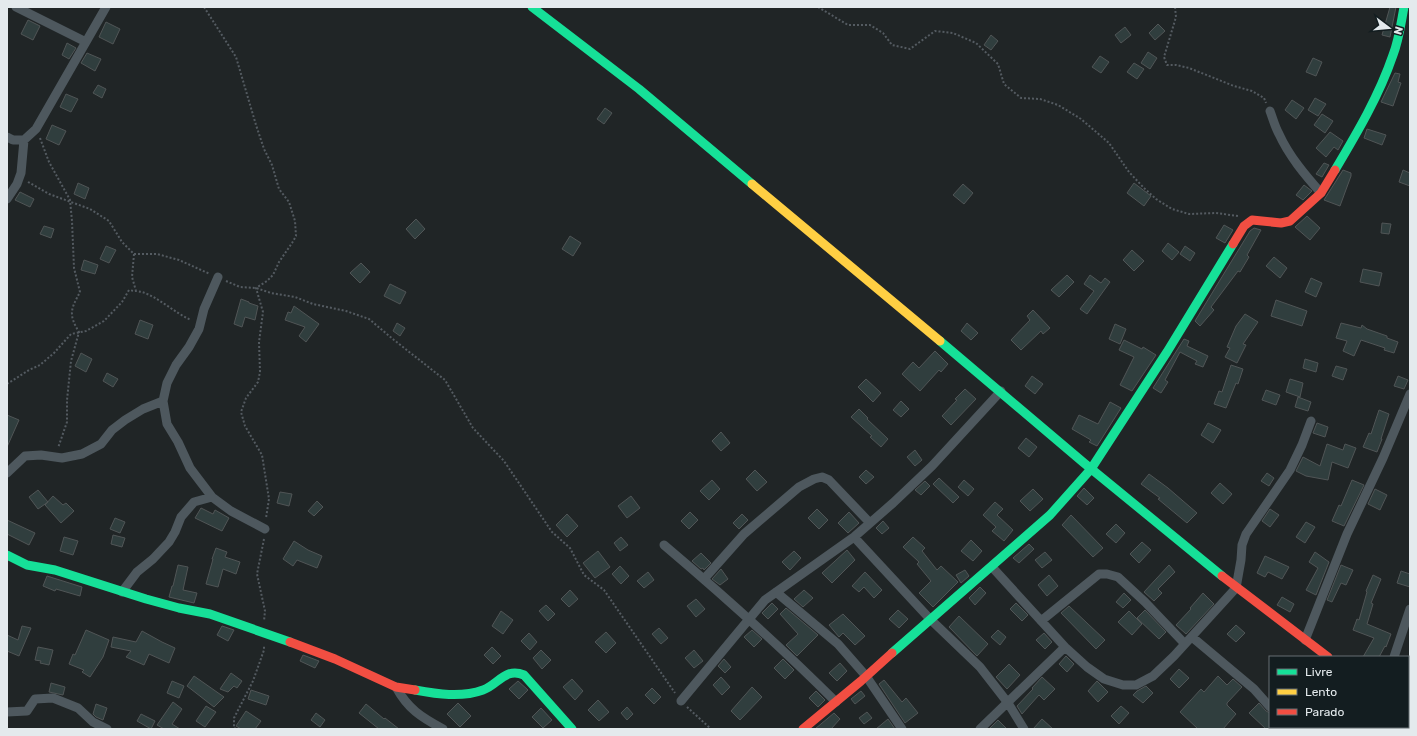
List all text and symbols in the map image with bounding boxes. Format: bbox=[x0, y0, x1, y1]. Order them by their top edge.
north arrow bbox=[1369, 8, 1409, 48]
text: N bbox=[1391, 25, 1405, 36]
legend bbox=[1269, 656, 1409, 728]
text: Livre bbox=[1305, 665, 1333, 679]
text: Lento bbox=[1305, 685, 1337, 699]
text: Parado bbox=[1305, 705, 1344, 719]

